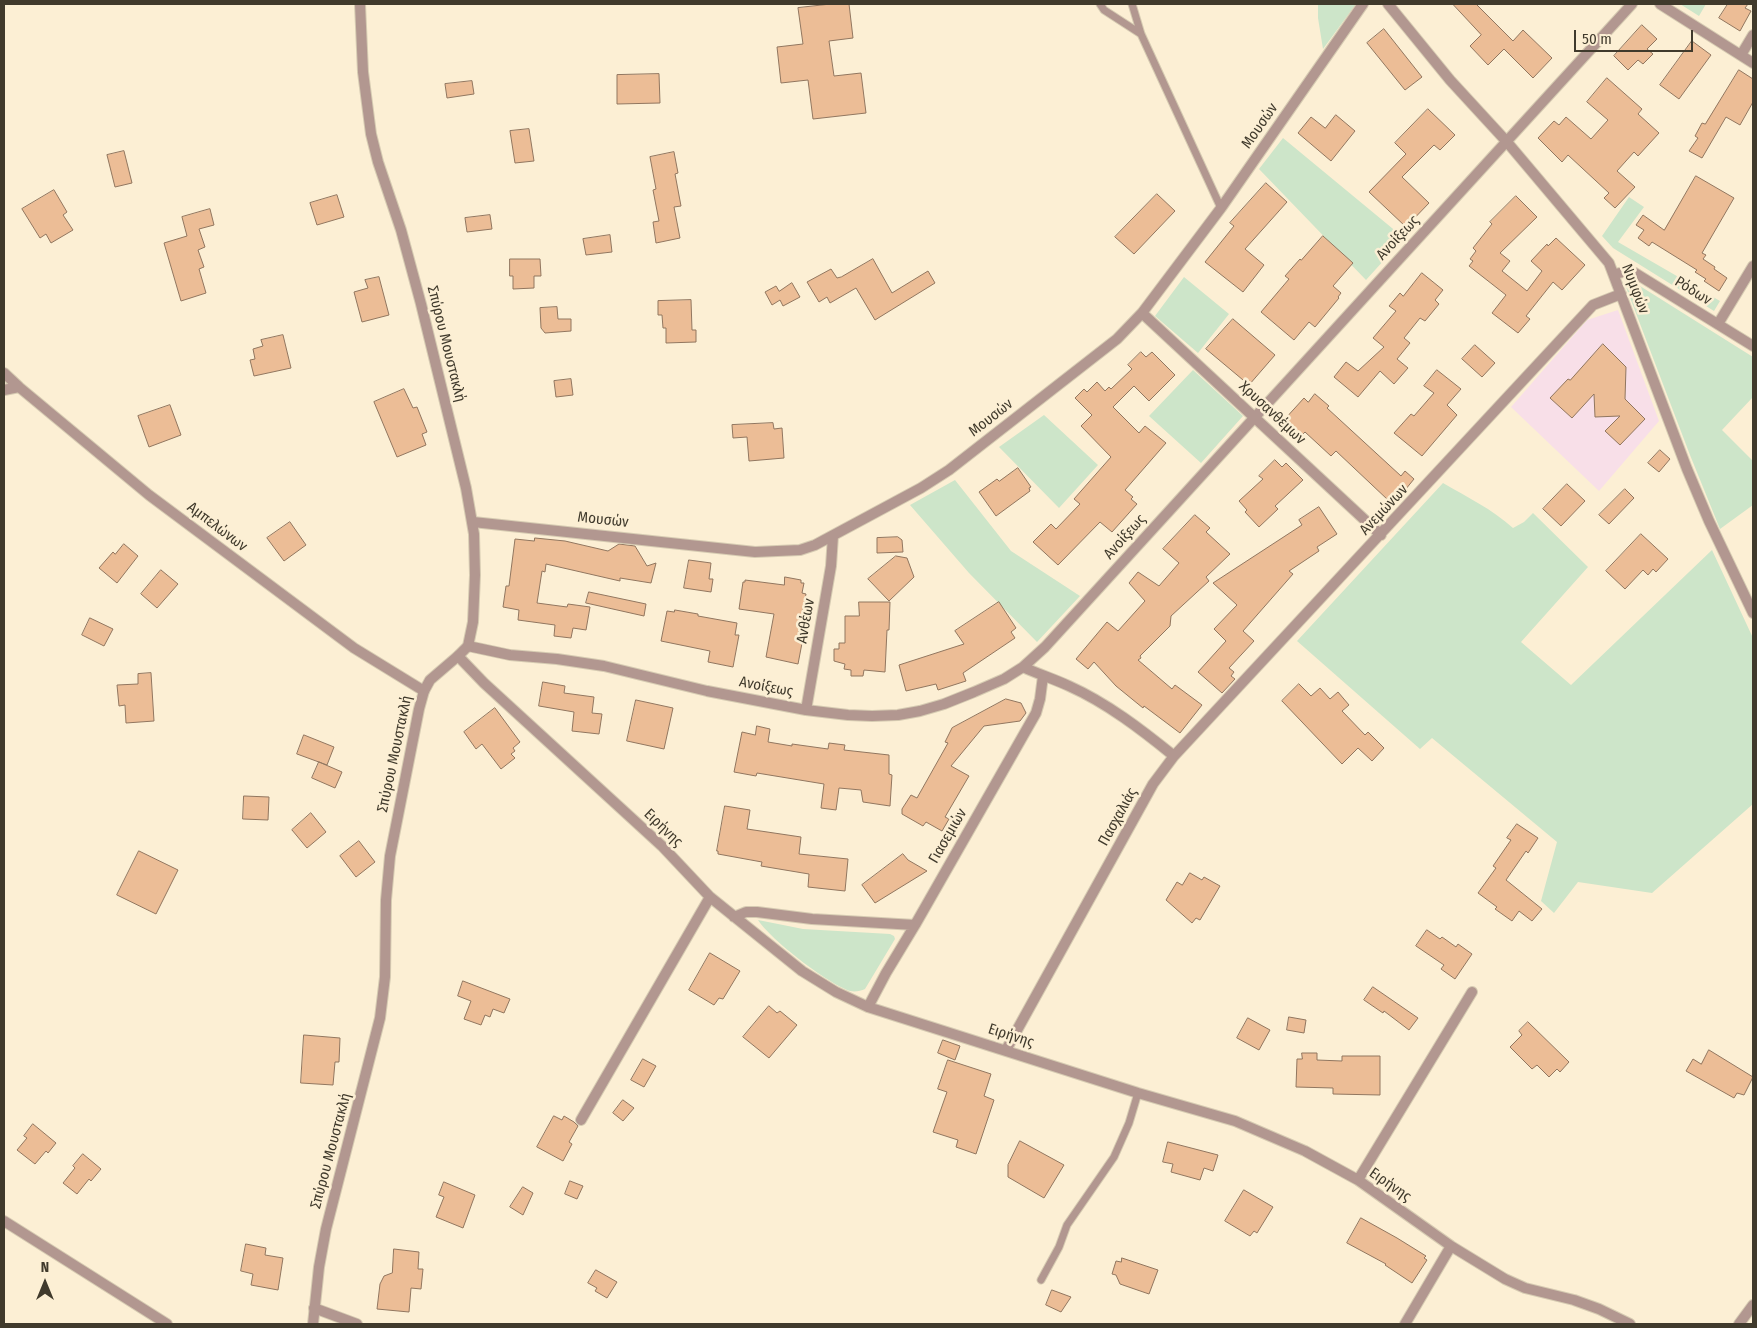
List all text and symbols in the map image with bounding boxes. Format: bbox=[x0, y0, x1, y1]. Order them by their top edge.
scale bar bbox=[1577, 20, 1696, 52]
text: 50 m bbox=[1582, 30, 1612, 48]
street label: Μουσών bbox=[1238, 100, 1282, 152]
street label: Ανοίξεως bbox=[1373, 212, 1423, 264]
street label: Νυμφών bbox=[1617, 262, 1653, 316]
street label: Ρόδων bbox=[1671, 273, 1715, 309]
street label: Σπύρου Μουστακλή bbox=[423, 284, 469, 404]
street label: Χρυσανθέμων bbox=[1235, 378, 1309, 448]
street label: Μουσών bbox=[965, 395, 1017, 441]
street label: Ανεμώνων bbox=[1356, 481, 1412, 539]
street label: Αμπελώνων bbox=[183, 499, 251, 555]
street label: Μουσών bbox=[577, 508, 629, 532]
street label: Ανοίξεως bbox=[1100, 511, 1150, 563]
street label: Ανθέων bbox=[793, 597, 819, 645]
street label: Ανοίξεως bbox=[738, 673, 794, 701]
street label: Σπύρου Μουστακλή bbox=[374, 694, 416, 814]
street label: Πασχαλιάς bbox=[1095, 785, 1141, 849]
street label: Ειρήνης bbox=[640, 805, 686, 851]
street label: Γιασεμιών bbox=[925, 805, 971, 867]
street label: Ειρήνης bbox=[986, 1020, 1036, 1052]
street label: Σπύρου Μουστακλή bbox=[307, 1091, 355, 1211]
street label: Ειρήνης bbox=[1366, 1164, 1414, 1206]
north arrow bbox=[20, 1258, 70, 1308]
text: N bbox=[41, 1259, 49, 1276]

